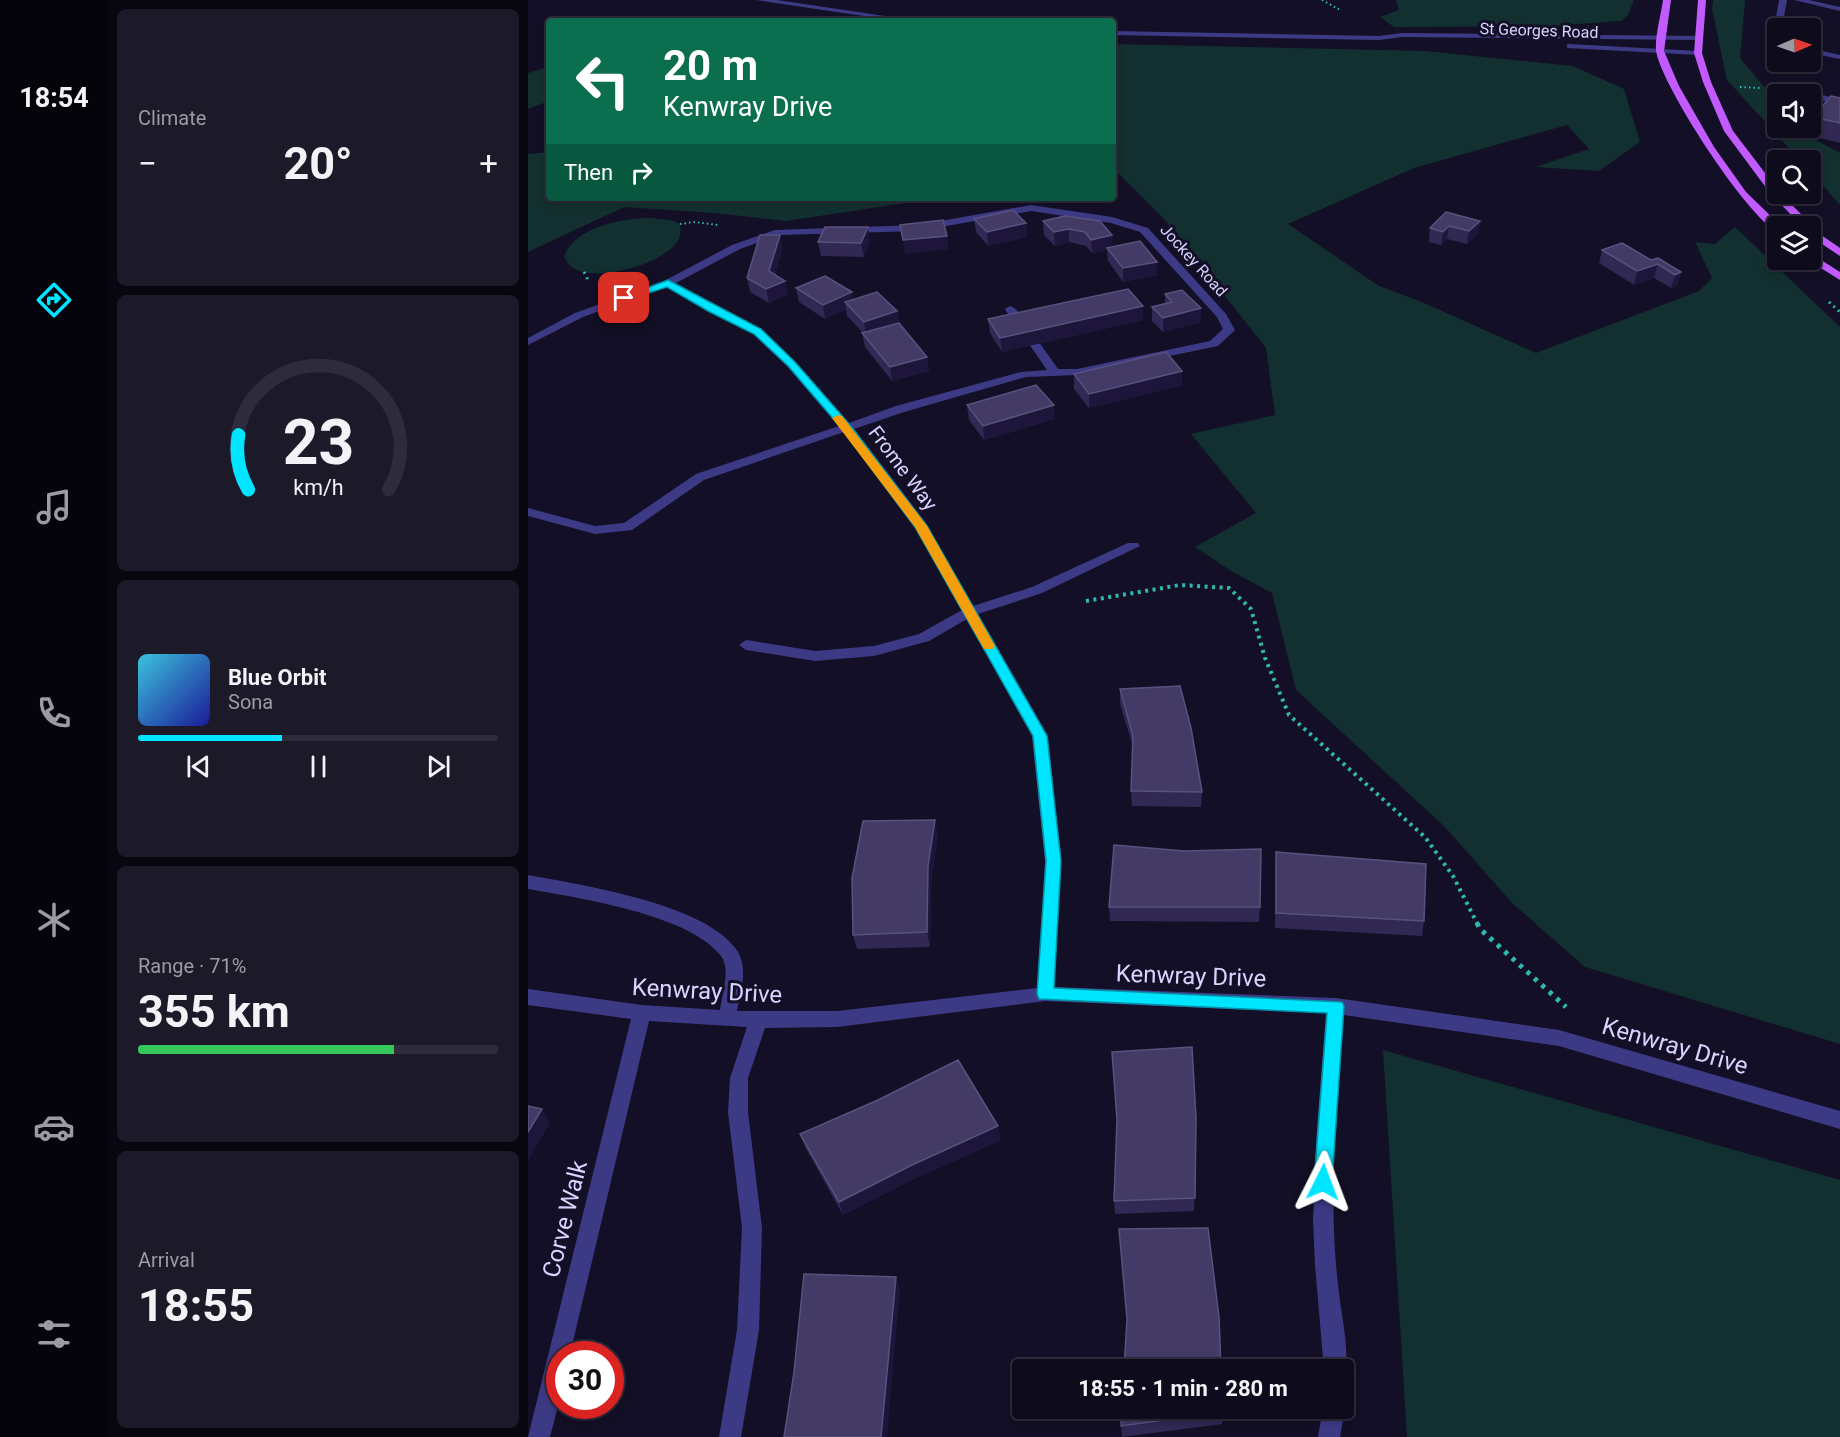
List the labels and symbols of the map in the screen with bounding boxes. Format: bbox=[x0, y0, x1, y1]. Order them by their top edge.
north arrow bbox=[1767, 18, 1821, 72]
street label: St Georges Road bbox=[1479, 19, 1599, 42]
street label: Jockey Road bbox=[1156, 220, 1231, 300]
pin bbox=[598, 272, 649, 323]
street label: Frome Way bbox=[863, 421, 943, 515]
street label: Kenwray Drive bbox=[1115, 959, 1267, 993]
street label: Kenwray Drive bbox=[631, 973, 783, 1009]
street label: Kenwray Drive bbox=[1599, 1012, 1751, 1080]
position arrow bbox=[1291, 1150, 1355, 1214]
street label: Corve Walk bbox=[537, 1157, 593, 1280]
speed limit sign: 30 bbox=[546, 1341, 624, 1419]

